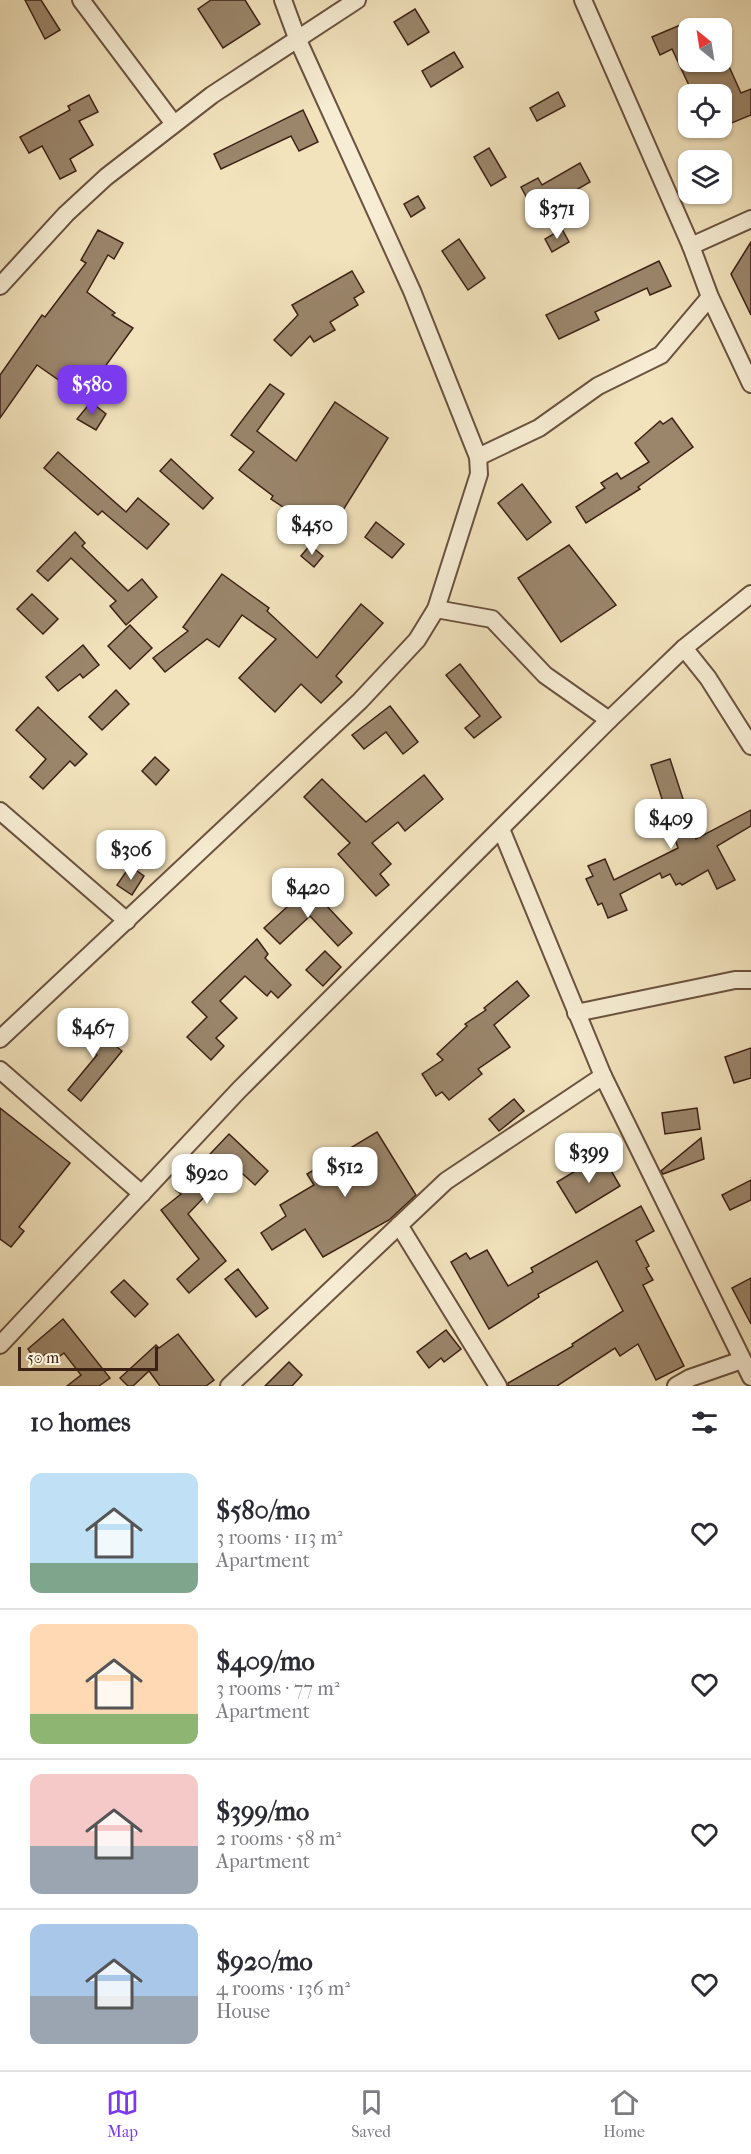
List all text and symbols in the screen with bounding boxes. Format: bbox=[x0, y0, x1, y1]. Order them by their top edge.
north arrow bbox=[678, 18, 732, 72]
map controls bbox=[678, 18, 732, 204]
button: locate bbox=[678, 84, 732, 138]
button: layers bbox=[678, 150, 732, 204]
pin: $371 bbox=[521, 189, 593, 240]
text: $371 bbox=[539, 197, 575, 220]
pin: $580 bbox=[56, 365, 128, 416]
text: $580 bbox=[72, 373, 112, 396]
pin: $450 bbox=[276, 505, 348, 556]
text: $450 bbox=[291, 513, 333, 536]
pin: $409 bbox=[635, 799, 707, 850]
text: $409 bbox=[649, 807, 693, 830]
pin: $306 bbox=[95, 830, 167, 881]
text: $306 bbox=[110, 838, 152, 861]
pin: $420 bbox=[272, 868, 344, 919]
text: $420 bbox=[286, 876, 330, 899]
pin: $467 bbox=[57, 1008, 129, 1059]
text: $467 bbox=[71, 1016, 115, 1039]
pin: $399 bbox=[553, 1133, 625, 1184]
text: $399 bbox=[569, 1141, 609, 1164]
pin: $512 bbox=[309, 1147, 381, 1198]
pin: $920 bbox=[171, 1154, 243, 1205]
text: $512 bbox=[326, 1155, 364, 1178]
text: $920 bbox=[186, 1162, 228, 1185]
scale bar bbox=[18, 1344, 158, 1372]
text: 50 m bbox=[27, 1348, 59, 1367]
icon: filters bbox=[688, 1406, 721, 1439]
text: 10 homes bbox=[30, 1407, 131, 1438]
text: $580/mo bbox=[216, 1495, 310, 1526]
icon: home bbox=[78, 1497, 150, 1569]
icon: heart bbox=[688, 1517, 721, 1550]
text: 3 rooms · 113 m² bbox=[216, 1526, 343, 1549]
text: Apartment bbox=[216, 1549, 310, 1572]
text: $409/mo bbox=[216, 1646, 315, 1677]
icon: home bbox=[78, 1648, 150, 1720]
icon: heart bbox=[688, 1668, 721, 1701]
text: 3 rooms · 77 m² bbox=[216, 1677, 340, 1700]
text: Apartment bbox=[216, 1700, 310, 1723]
text: $399/mo bbox=[216, 1796, 309, 1827]
icon: home bbox=[78, 1798, 150, 1870]
icon: heart bbox=[688, 1818, 721, 1851]
text: 2 rooms · 58 m² bbox=[216, 1827, 341, 1850]
text: Apartment bbox=[216, 1850, 310, 1873]
text: $920/mo bbox=[216, 1946, 313, 1977]
icon: home bbox=[78, 1948, 150, 2020]
icon: heart bbox=[688, 1968, 721, 2001]
text: 4 rooms · 136 m² bbox=[216, 1977, 350, 2000]
text: House bbox=[216, 2000, 270, 2023]
tab: Map bbox=[106, 2086, 139, 2141]
tab: Saved bbox=[351, 2086, 391, 2141]
tab: Home bbox=[603, 2086, 645, 2141]

